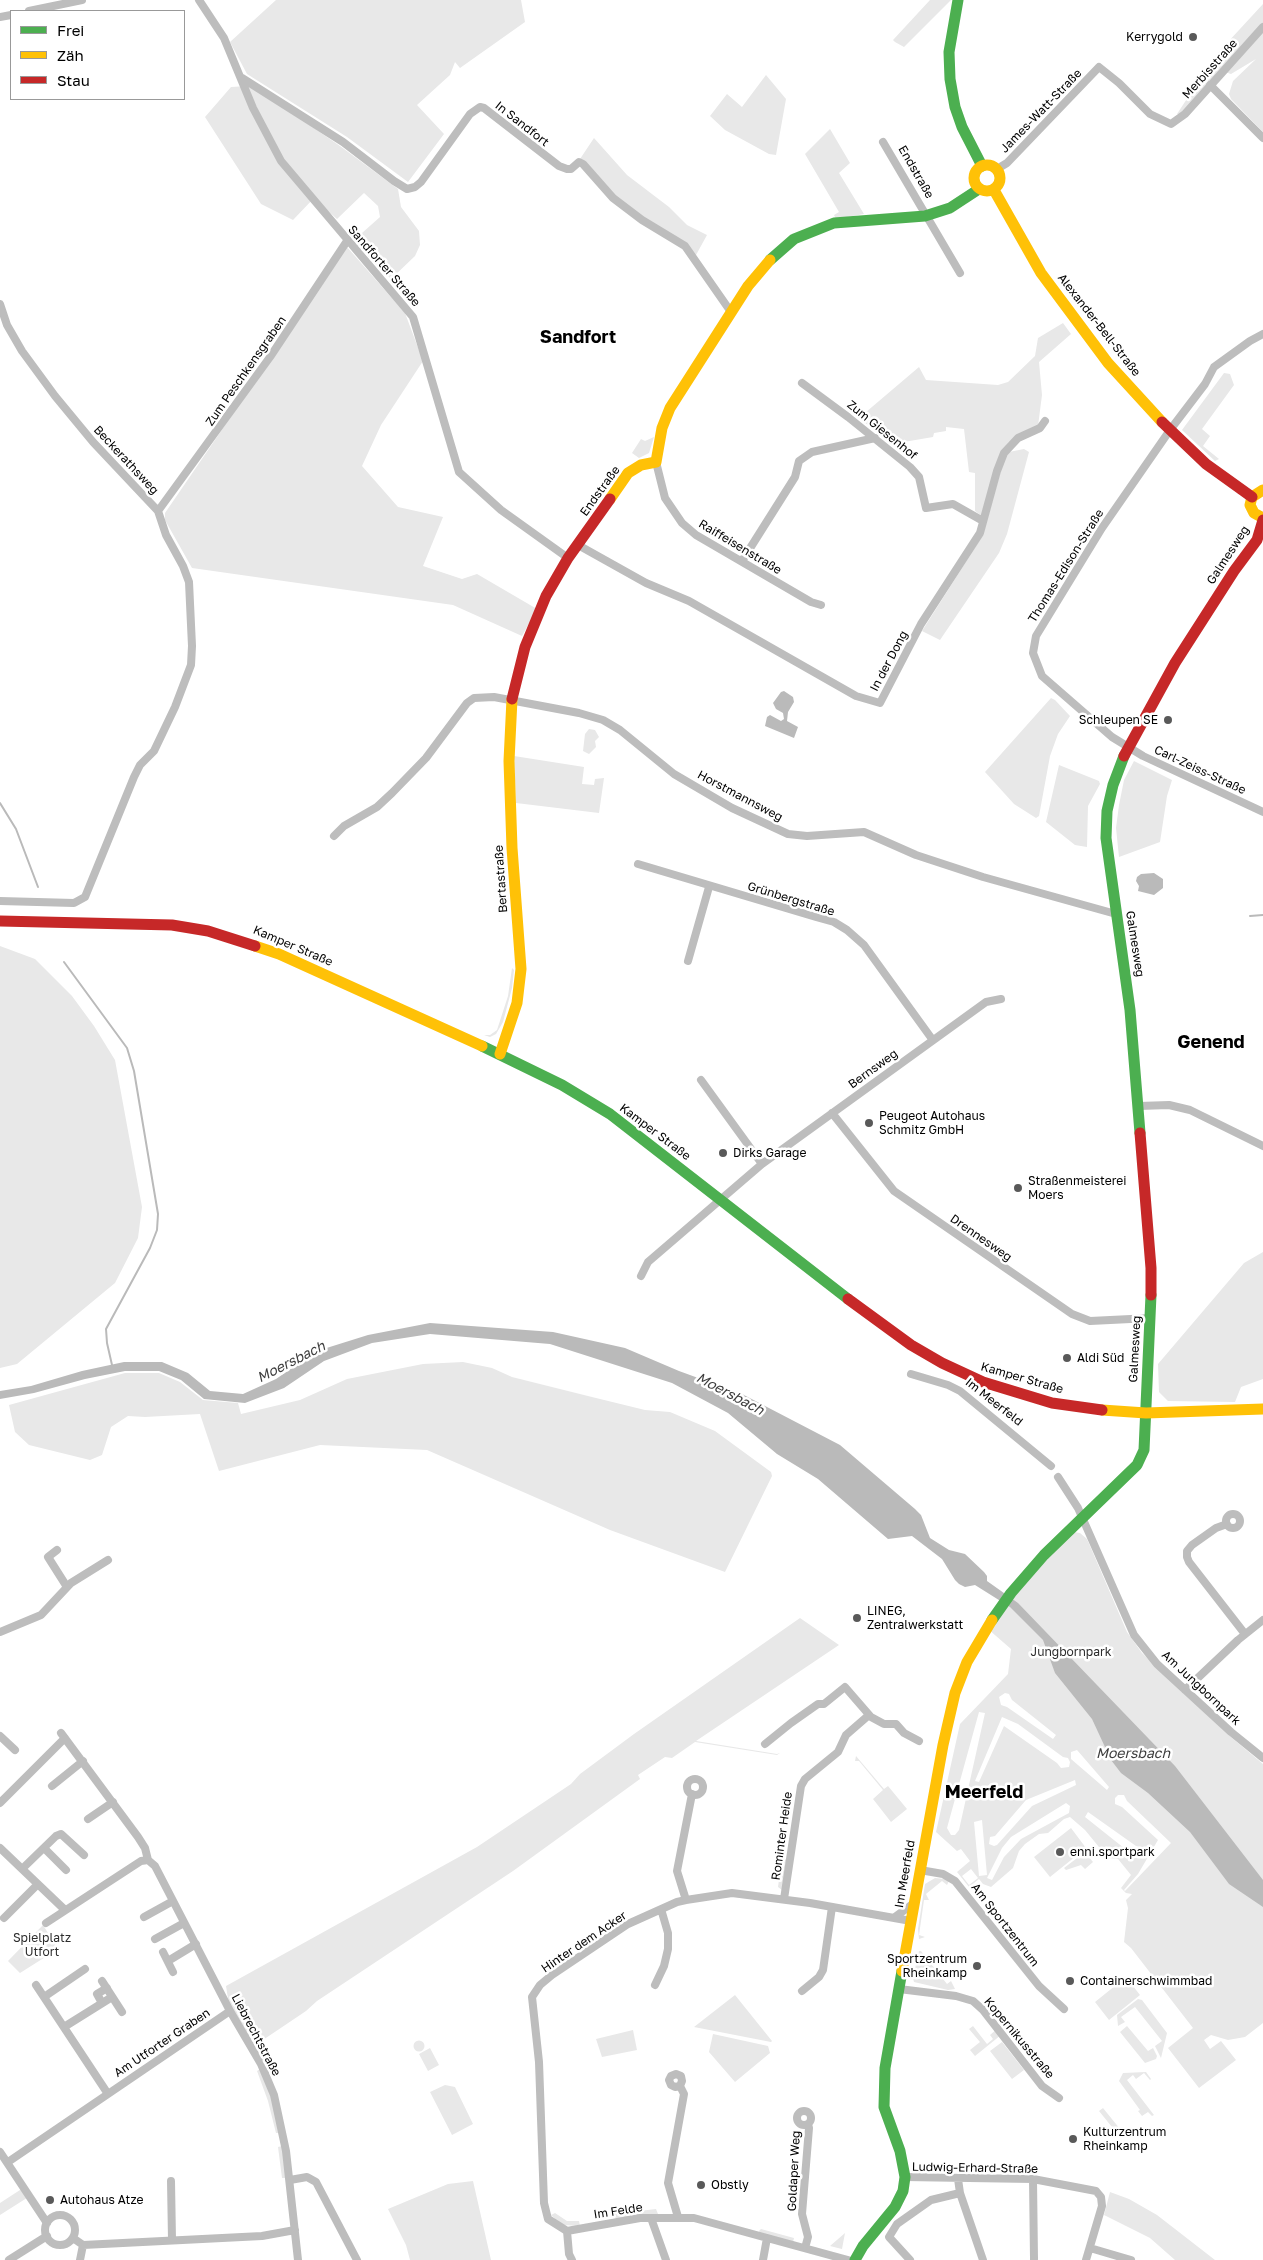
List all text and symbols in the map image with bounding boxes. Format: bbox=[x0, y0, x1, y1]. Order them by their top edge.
legend bbox=[10, 10, 185, 100]
text: Frei bbox=[57, 21, 84, 39]
place label: Kerrygold bbox=[1126, 30, 1183, 44]
marker: Kerrygold bbox=[1187, 31, 1199, 43]
street label: Merbisstraße bbox=[1179, 36, 1241, 102]
text: Zäh bbox=[57, 46, 84, 64]
street label: James-Watt-Straße bbox=[997, 66, 1085, 156]
text: Stau bbox=[57, 71, 90, 89]
street label: In Sandfort bbox=[492, 98, 552, 150]
street label: Endstraße bbox=[895, 143, 937, 201]
street label: Sandforter Straße bbox=[345, 223, 423, 309]
street label: Alexander-Bell-Straße bbox=[1055, 271, 1143, 379]
street label: Zum Peschkensgraben bbox=[203, 313, 289, 429]
district label: Sandfort bbox=[540, 326, 616, 348]
street label: Zum Giesenhof bbox=[844, 397, 920, 463]
street label: Beckerathsweg bbox=[90, 423, 162, 497]
street label: Endstraße bbox=[577, 463, 623, 519]
street label: Thomas-Edison-Straße bbox=[1025, 507, 1107, 625]
street label: Raiffeisenstraße bbox=[696, 517, 784, 577]
street label: Galmesweg bbox=[1204, 523, 1252, 587]
street label: In der Dong bbox=[867, 628, 911, 694]
place label: Schleupen SE bbox=[1079, 713, 1158, 727]
marker: Schleupen SE bbox=[1162, 714, 1174, 726]
street label: Carl-Zeiss-Straße bbox=[1152, 742, 1248, 798]
street label: Horstmannsweg bbox=[695, 767, 785, 825]
street label: Bertastraße bbox=[491, 845, 511, 913]
street label: Grünbergstraße bbox=[746, 879, 836, 919]
street label: Galmesweg bbox=[1123, 910, 1147, 978]
street label: Kamper Straße bbox=[251, 923, 335, 969]
district label: Genend bbox=[1177, 1031, 1245, 1053]
street label: Bernsweg bbox=[846, 1046, 900, 1092]
street label: Kamper Straße bbox=[617, 1101, 693, 1163]
place label: Peugeot Autohaus Schmitz GmbH bbox=[879, 1109, 985, 1137]
marker: Peugeot Autohaus Schmitz GmbH bbox=[863, 1117, 875, 1129]
place label: Dirks Garage bbox=[733, 1146, 806, 1160]
marker: Dirks Garage bbox=[717, 1147, 729, 1159]
place label: Straßenmeisterei Moers bbox=[1028, 1174, 1127, 1202]
marker: Straßenmeisterei Moers bbox=[1012, 1182, 1024, 1194]
street label: Drennesweg bbox=[947, 1211, 1015, 1265]
street label: Galmesweg bbox=[1126, 1315, 1144, 1383]
water label: Moersbach bbox=[254, 1338, 328, 1386]
place label: Aldi Süd bbox=[1077, 1351, 1124, 1365]
marker: Aldi Süd bbox=[1061, 1352, 1073, 1364]
street label: Kamper Straße bbox=[979, 1359, 1065, 1397]
water label: Moersbach bbox=[693, 1369, 767, 1419]
street label: Im Meerfeld bbox=[962, 1375, 1026, 1429]
place label: LINEG, Zentralwerkstatt bbox=[867, 1604, 963, 1632]
marker: LINEG, Zentralwerkstatt bbox=[851, 1612, 863, 1624]
park label: Jungbornpark bbox=[1031, 1645, 1111, 1659]
street label: Am Jungbornpark bbox=[1159, 1648, 1243, 1728]
water label: Moersbach bbox=[1096, 1746, 1170, 1762]
district label: Meerfeld bbox=[945, 1781, 1023, 1803]
street label: Rominter Heide bbox=[769, 1791, 795, 1881]
street label: Im Meerfeld bbox=[892, 1839, 918, 1909]
place label: enni.sportpark bbox=[1070, 1845, 1155, 1859]
marker: enni.sportpark bbox=[1054, 1846, 1066, 1858]
street label: Am Sportzentrum bbox=[968, 1881, 1042, 1969]
street label: Hinter dem Acker bbox=[539, 1908, 629, 1976]
park label: Spielplatz Utfort bbox=[13, 1931, 71, 1959]
place label: Sportzentrum Rheinkamp bbox=[887, 1952, 967, 1980]
marker: Sportzentrum Rheinkamp bbox=[971, 1960, 983, 1972]
place label: Containerschwimmbad bbox=[1080, 1974, 1212, 1988]
marker: Containerschwimmbad bbox=[1064, 1975, 1076, 1987]
street label: Liebrechtstraße bbox=[228, 1991, 284, 2079]
street label: Kopernikusstraße bbox=[981, 1994, 1057, 2082]
street label: Am Utforter Graben bbox=[111, 2006, 213, 2080]
place label: Kulturzentrum Rheinkamp bbox=[1083, 2125, 1166, 2153]
street label: Goldaper Weg bbox=[785, 2130, 803, 2212]
marker: Kulturzentrum Rheinkamp bbox=[1067, 2133, 1079, 2145]
street label: Ludwig-Erhard-Straße bbox=[912, 2160, 1038, 2176]
place label: Obstly bbox=[711, 2178, 749, 2192]
marker: Obstly bbox=[695, 2179, 707, 2191]
place label: Autohaus Atze bbox=[60, 2193, 144, 2207]
marker: Autohaus Atze bbox=[44, 2194, 56, 2206]
street label: Im Felde bbox=[592, 2200, 644, 2222]

